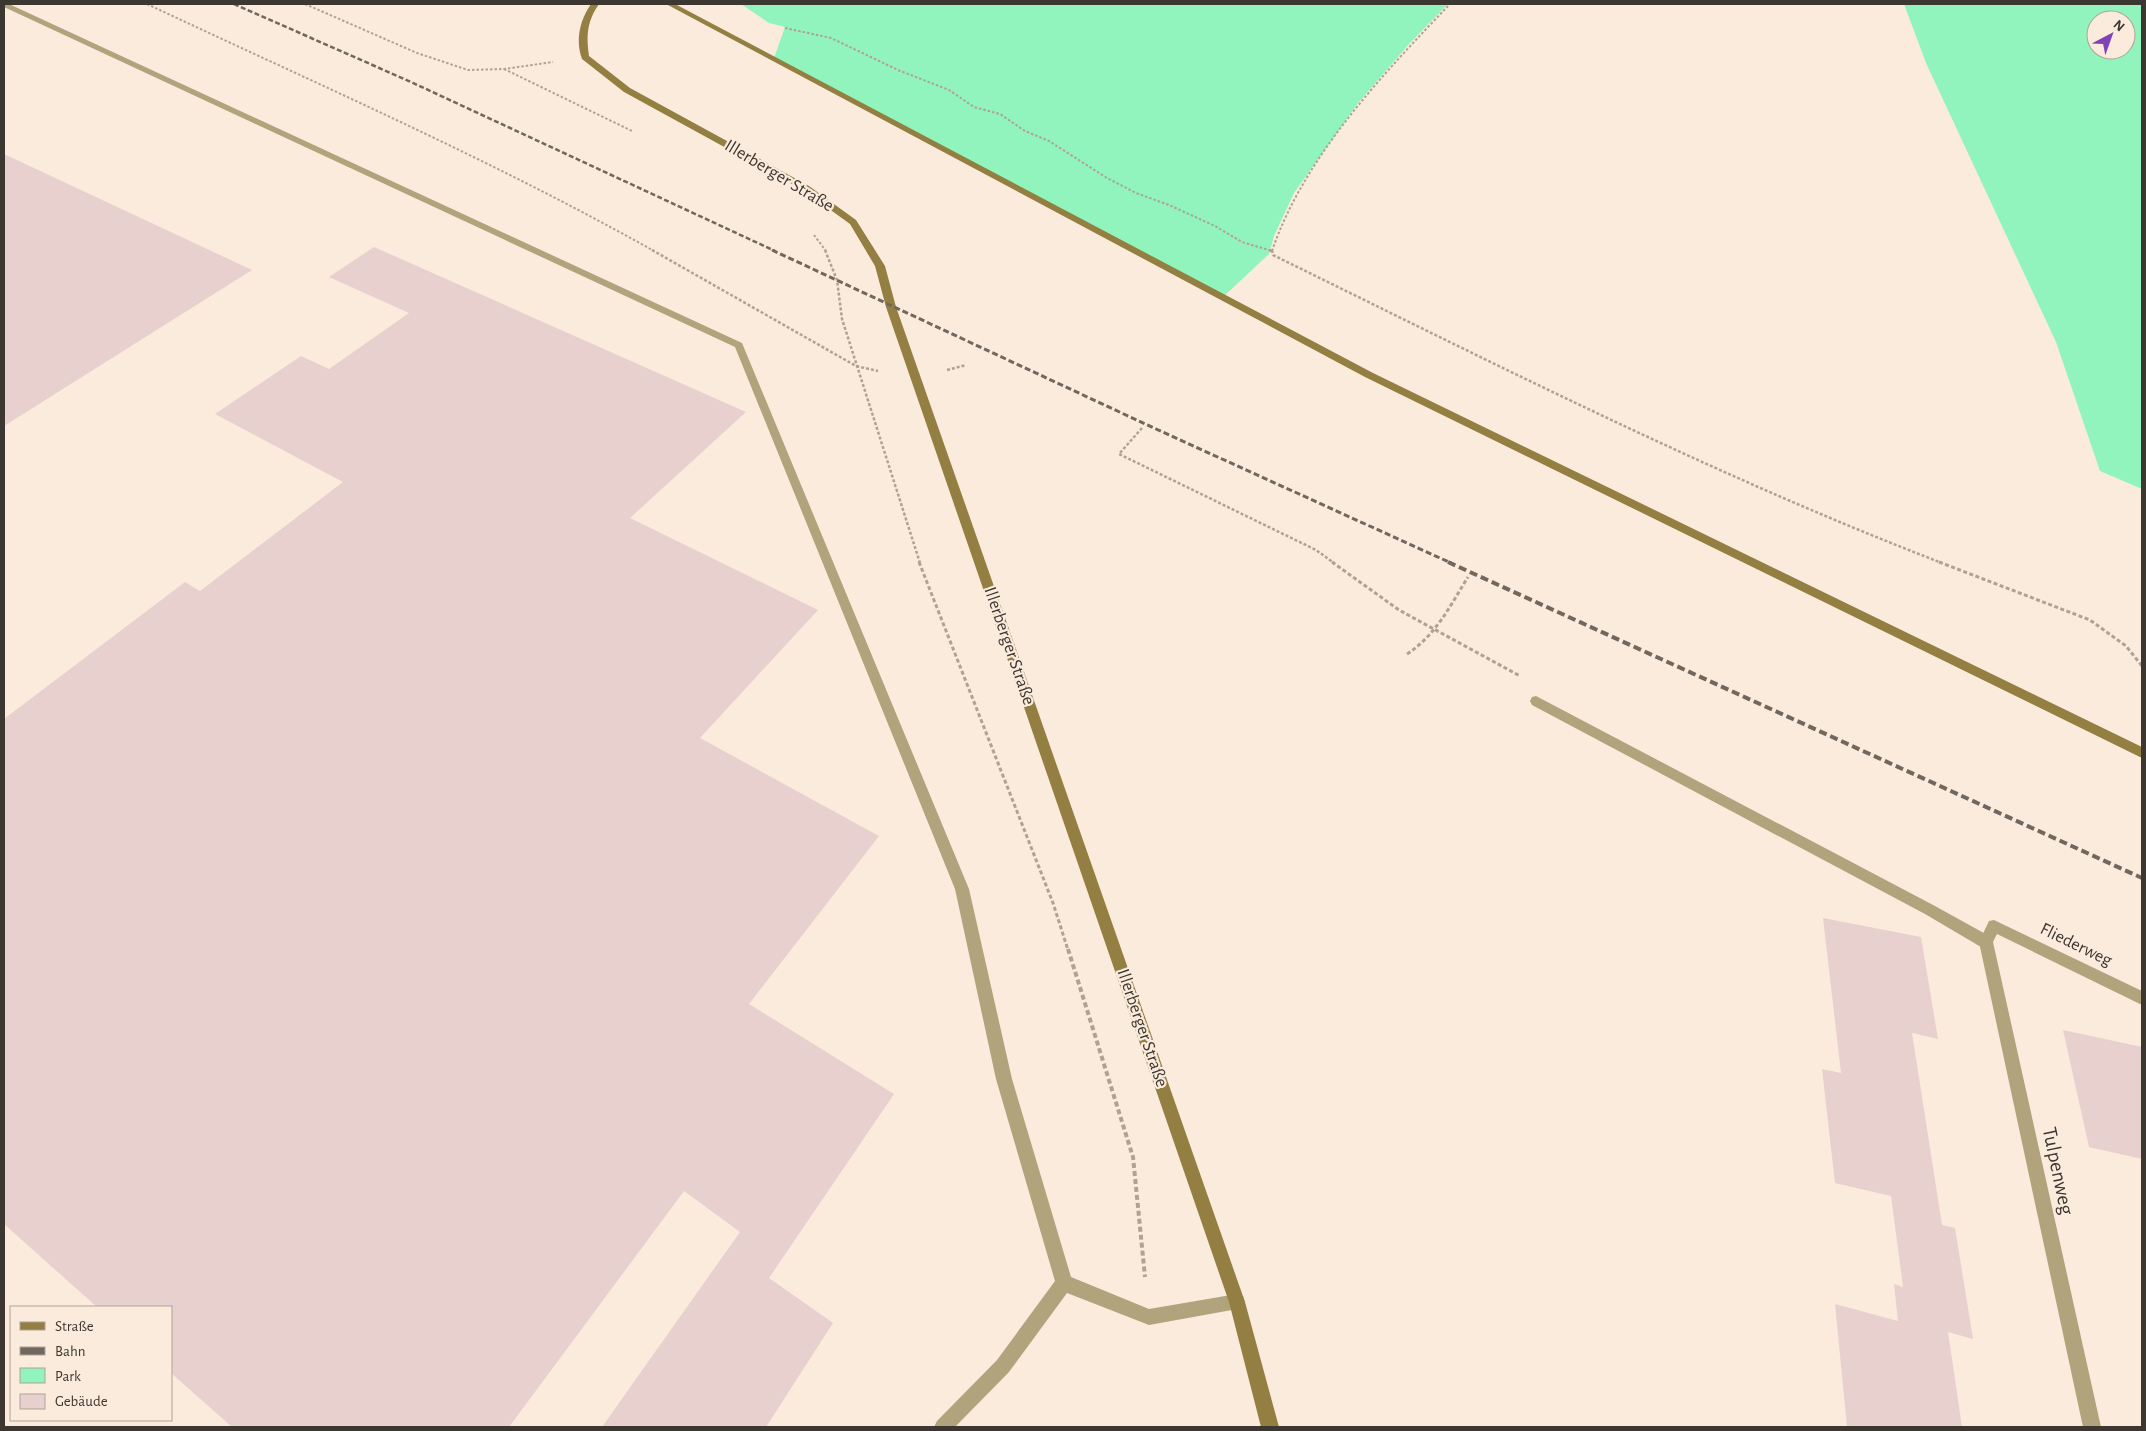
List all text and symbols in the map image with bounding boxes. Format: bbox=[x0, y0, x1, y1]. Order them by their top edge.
north arrow bbox=[2086, 10, 2136, 60]
text: N bbox=[2111, 17, 2127, 34]
street label: Illerberger Straße bbox=[721, 136, 837, 216]
street label: Illerberger Straße bbox=[980, 585, 1038, 707]
street label: Fliederweg bbox=[2037, 920, 2115, 970]
street label: Illerberger Straße bbox=[1113, 967, 1171, 1089]
street label: Tulpenweg bbox=[2038, 1125, 2078, 1217]
legend bbox=[10, 1306, 172, 1421]
text: Straße bbox=[55, 1319, 94, 1334]
text: Bahn bbox=[55, 1344, 85, 1359]
text: Park bbox=[55, 1369, 81, 1384]
text: Gebäude bbox=[55, 1394, 108, 1409]

